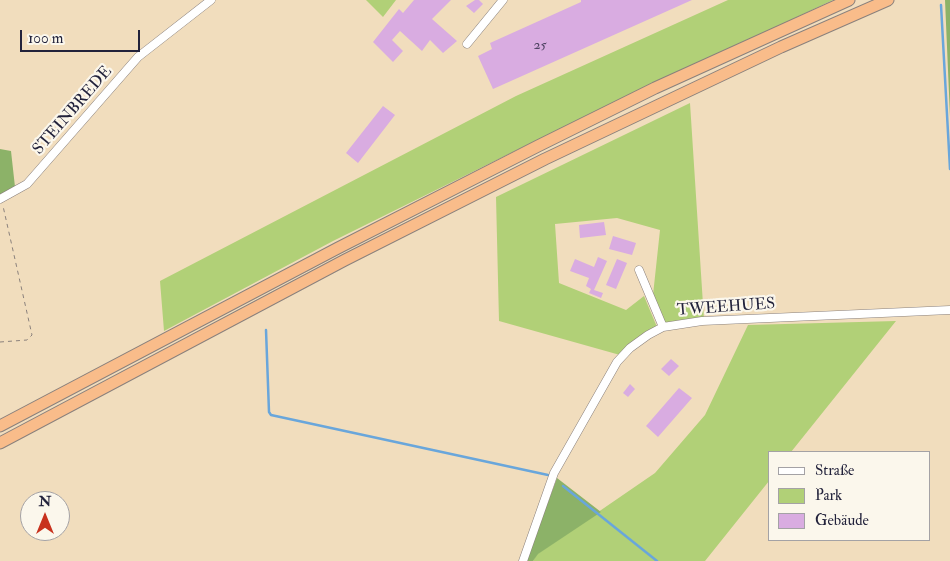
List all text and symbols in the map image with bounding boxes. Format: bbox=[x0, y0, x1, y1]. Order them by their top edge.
scale bar bbox=[22, 20, 142, 52]
text: 100 m bbox=[28, 29, 63, 48]
house number: 25 bbox=[533, 38, 547, 54]
street label: STEINBREDE bbox=[29, 63, 117, 159]
street label: TWEEHUES bbox=[676, 295, 776, 321]
legend bbox=[768, 451, 930, 541]
text: Straße bbox=[815, 461, 854, 480]
text: Park bbox=[815, 486, 842, 505]
north arrow bbox=[20, 491, 70, 541]
text: N bbox=[39, 493, 51, 510]
text: Gebäude bbox=[815, 511, 869, 530]

